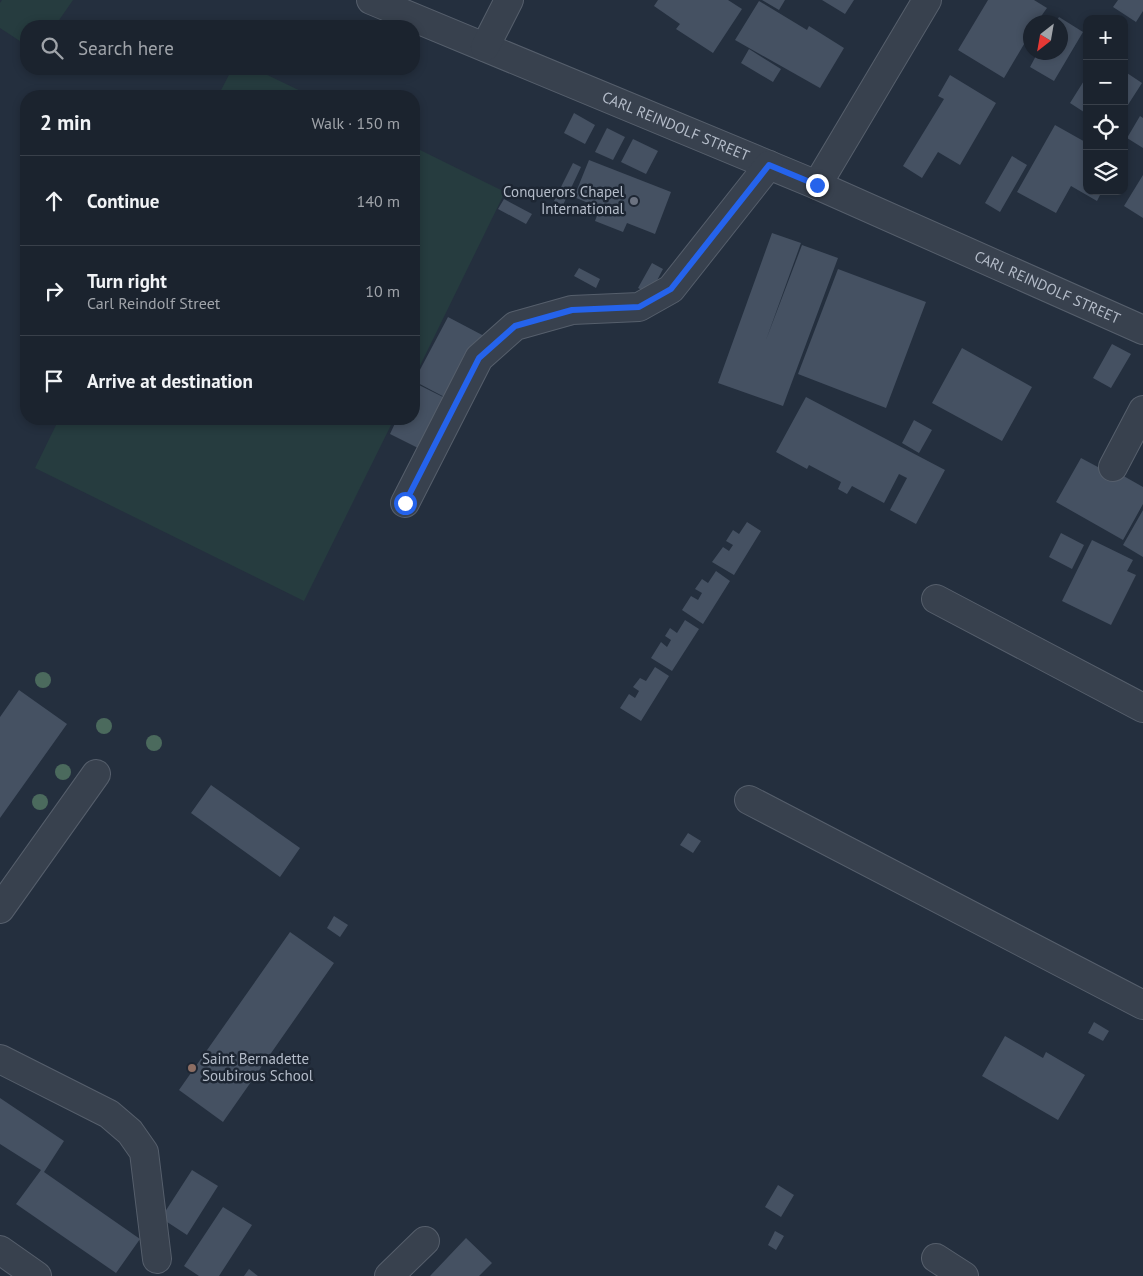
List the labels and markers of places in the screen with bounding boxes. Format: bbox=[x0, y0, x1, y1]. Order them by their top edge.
place label: Conquerors Chapel International bbox=[503, 182, 625, 218]
marker: Conquerors Chapel International bbox=[628, 195, 640, 207]
place label: Saint Bernadette Soubirous School bbox=[202, 1049, 314, 1085]
marker: Saint Bernadette Soubirous School bbox=[186, 1062, 198, 1074]

